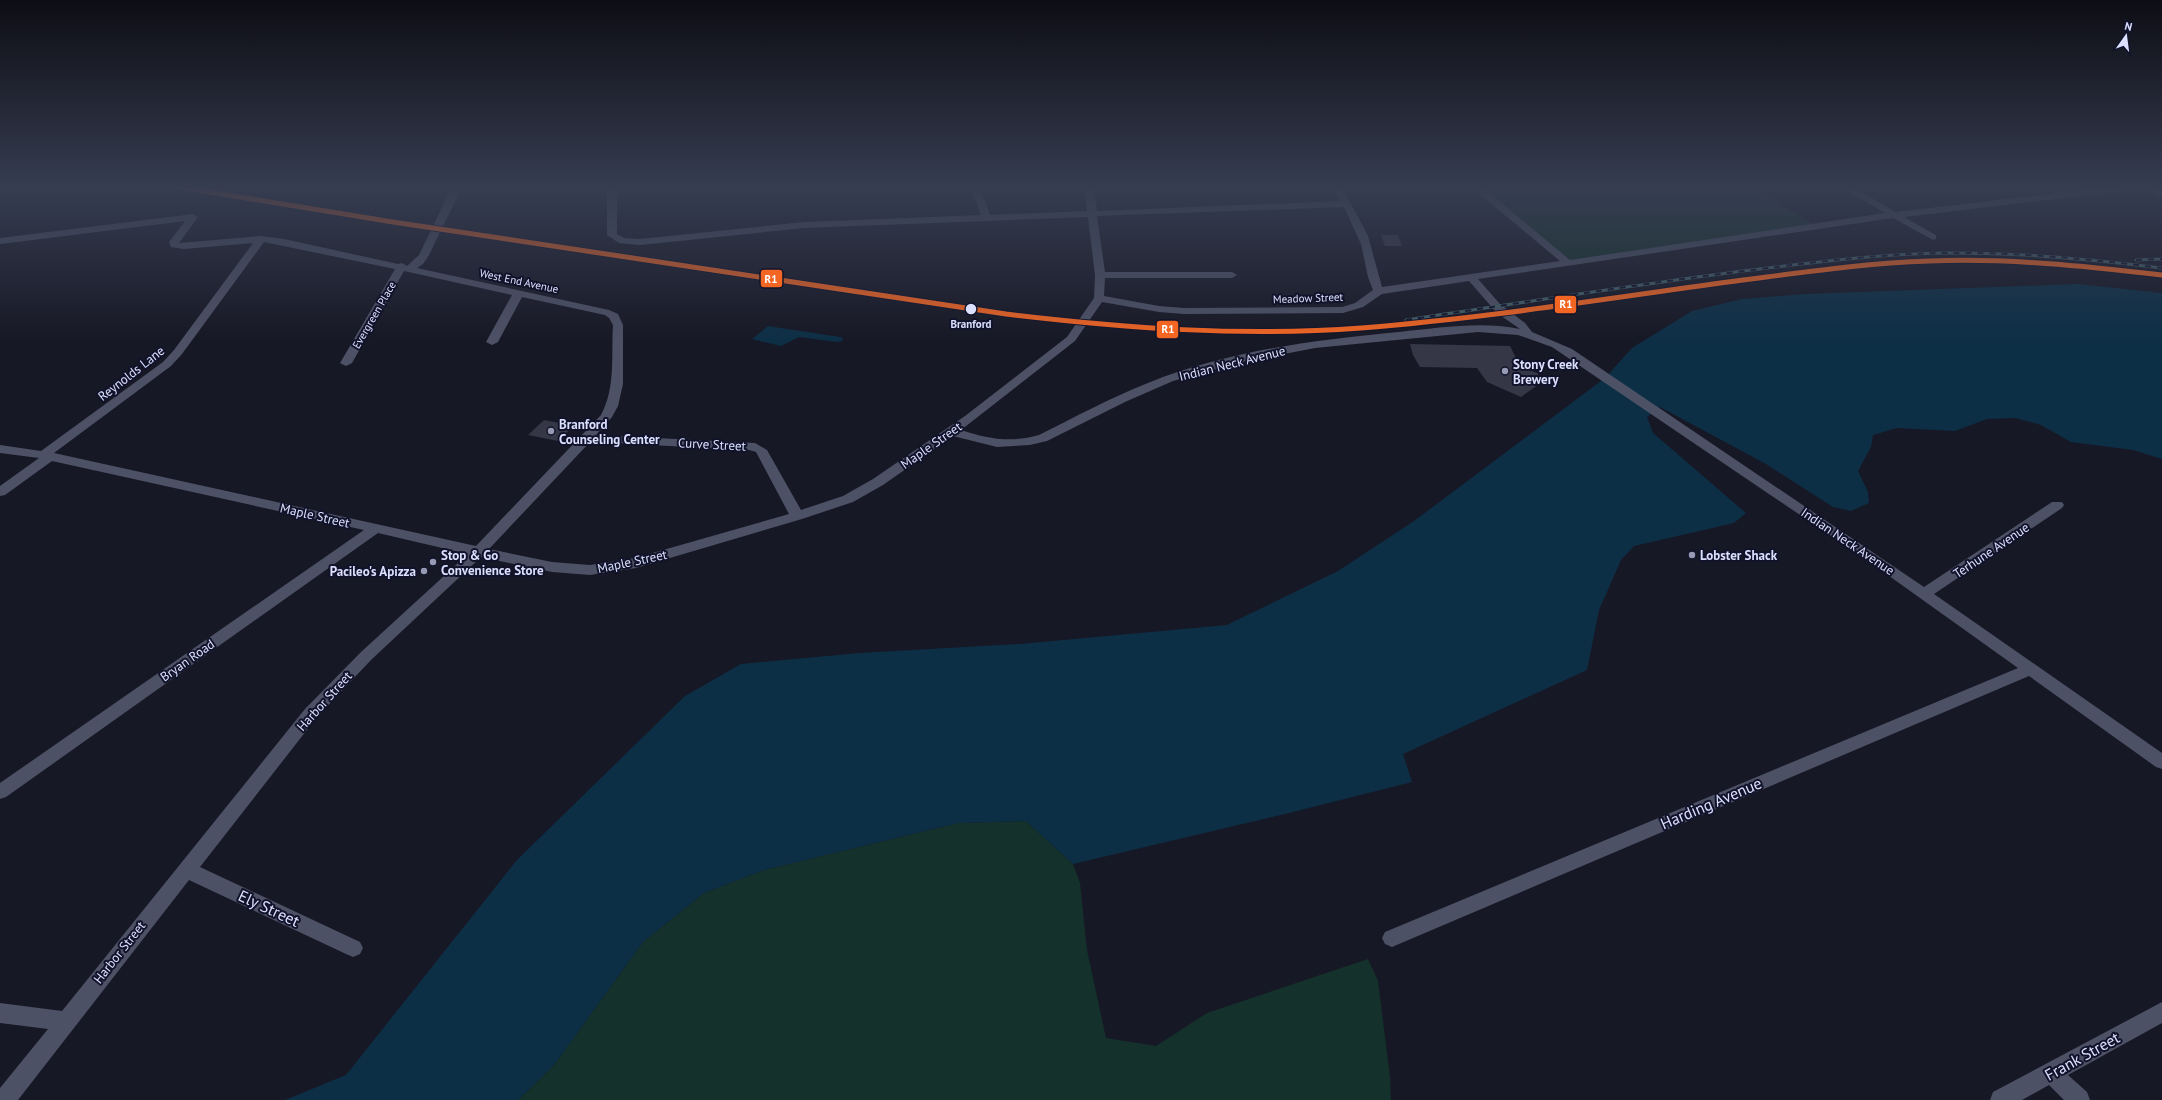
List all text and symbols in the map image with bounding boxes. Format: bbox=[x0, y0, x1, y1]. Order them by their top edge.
north arrow bbox=[2106, 16, 2146, 56]
text: N bbox=[2123, 19, 2134, 34]
street label: West End Avenue bbox=[478, 266, 560, 296]
line badge: R1 bbox=[760, 269, 783, 288]
text: R1 bbox=[765, 272, 777, 286]
street label: Evergreen Place bbox=[349, 279, 399, 351]
street label: Meadow Street bbox=[1273, 290, 1344, 306]
line badge: R1 bbox=[1554, 295, 1577, 314]
text: R1 bbox=[1560, 297, 1572, 311]
marker: Branford bbox=[964, 302, 978, 316]
place label: Branford bbox=[951, 317, 992, 331]
line badge: R1 bbox=[1156, 320, 1179, 339]
text: R1 bbox=[1162, 322, 1174, 336]
street label: Reynolds Lane bbox=[95, 342, 168, 405]
street label: Indian Neck Avenue bbox=[1177, 342, 1287, 385]
place label: Stony Creek Brewery bbox=[1513, 356, 1579, 388]
marker: Stony Creek Brewery bbox=[1500, 366, 1510, 376]
place label: Branford Counseling Center bbox=[559, 416, 660, 448]
street label: Maple Street bbox=[897, 418, 966, 473]
marker: Branford Counseling Center bbox=[546, 426, 556, 436]
street label: Curve Street bbox=[678, 434, 747, 455]
street label: Maple Street bbox=[278, 499, 352, 532]
street label: Indian Neck Avenue bbox=[1798, 504, 1898, 579]
street label: Terhune Avenue bbox=[1950, 519, 2033, 582]
street label: Maple Street bbox=[596, 546, 669, 577]
place label: Stop & Go Convenience Store bbox=[441, 547, 544, 579]
place label: Lobster Shack bbox=[1700, 547, 1778, 564]
marker: Lobster Shack bbox=[1687, 550, 1697, 560]
marker: Stop & Go Convenience Store bbox=[428, 557, 438, 567]
place label: Pacileo's Apizza bbox=[330, 563, 416, 580]
marker: Pacileo's Apizza bbox=[419, 566, 429, 576]
street label: Bryan Road bbox=[157, 635, 218, 685]
street label: Harbor Street bbox=[293, 667, 356, 735]
street label: Harding Avenue bbox=[1657, 773, 1765, 833]
street label: Ely Street bbox=[235, 885, 303, 931]
street label: Harbor Street bbox=[90, 917, 149, 987]
street label: Frank Street bbox=[2041, 1027, 2124, 1085]

